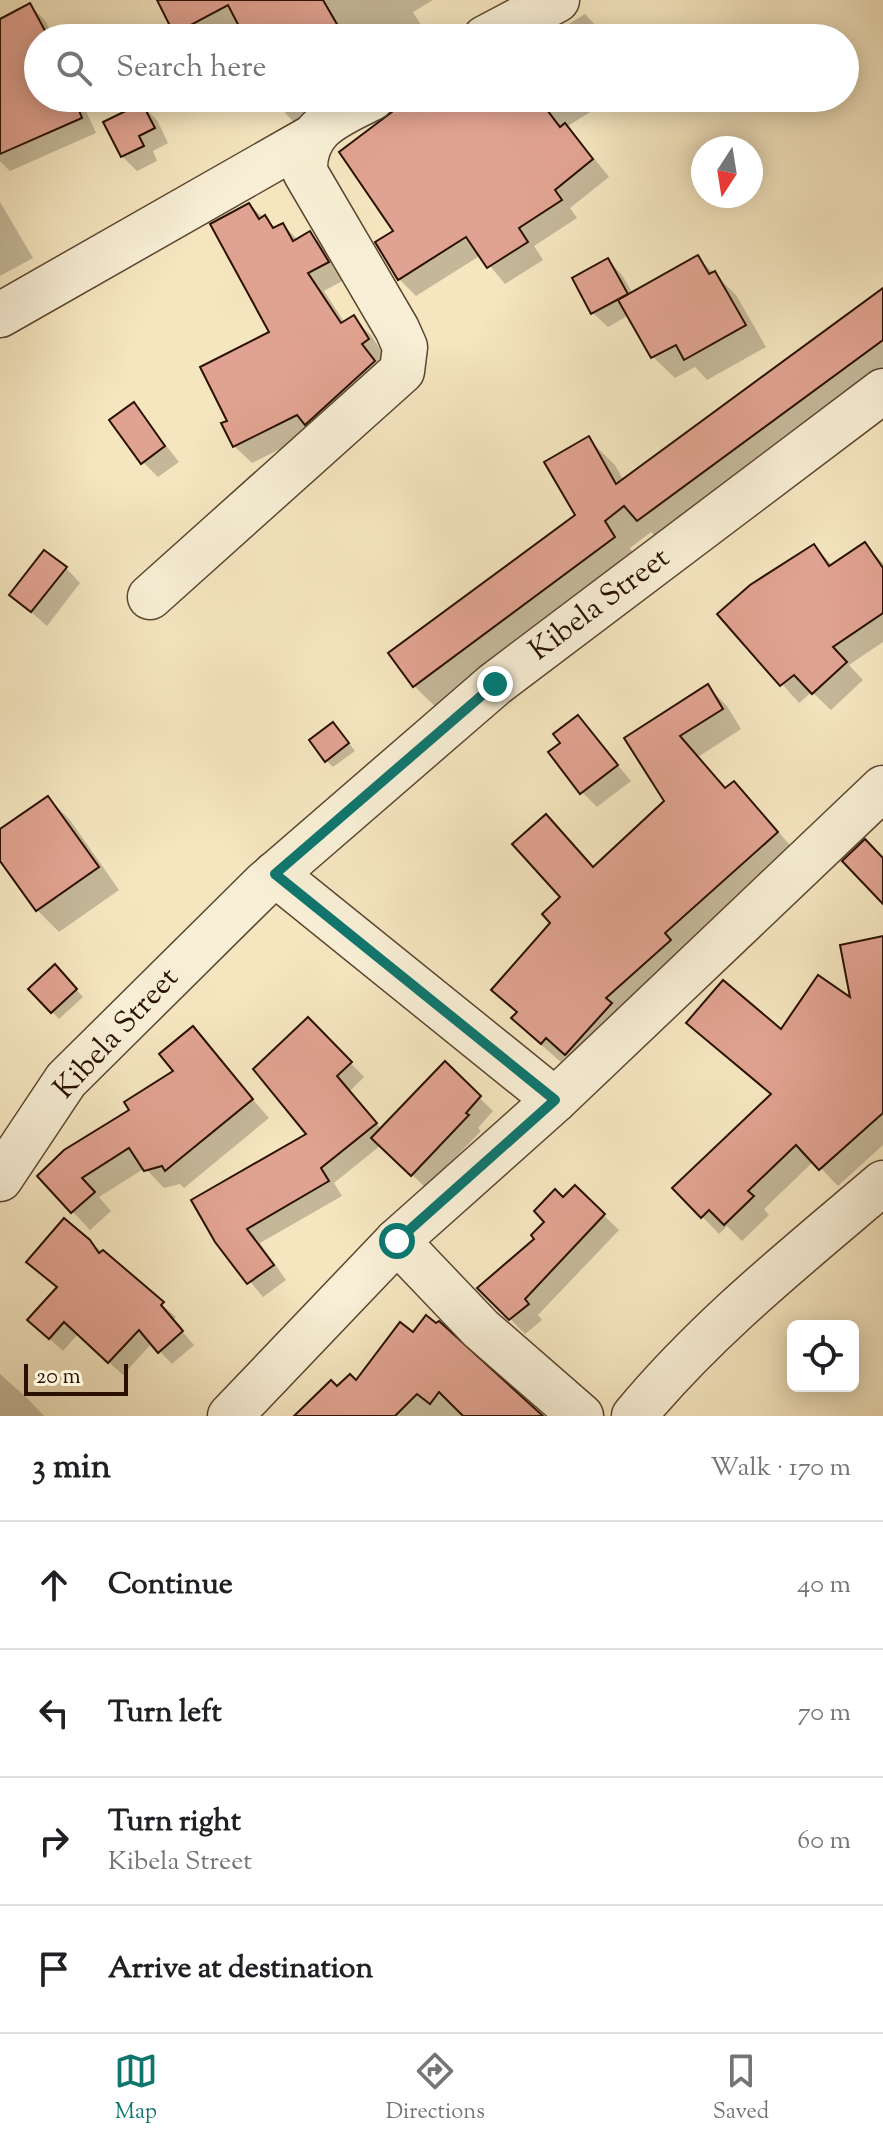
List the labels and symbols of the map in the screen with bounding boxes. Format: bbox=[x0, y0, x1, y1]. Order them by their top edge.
north arrow bbox=[691, 136, 763, 208]
street label: Kibela Street bbox=[521, 538, 679, 672]
route end bbox=[477, 666, 513, 702]
street label: Kibela Street bbox=[45, 959, 189, 1109]
route start bbox=[379, 1223, 415, 1259]
scale bar bbox=[24, 1360, 128, 1396]

